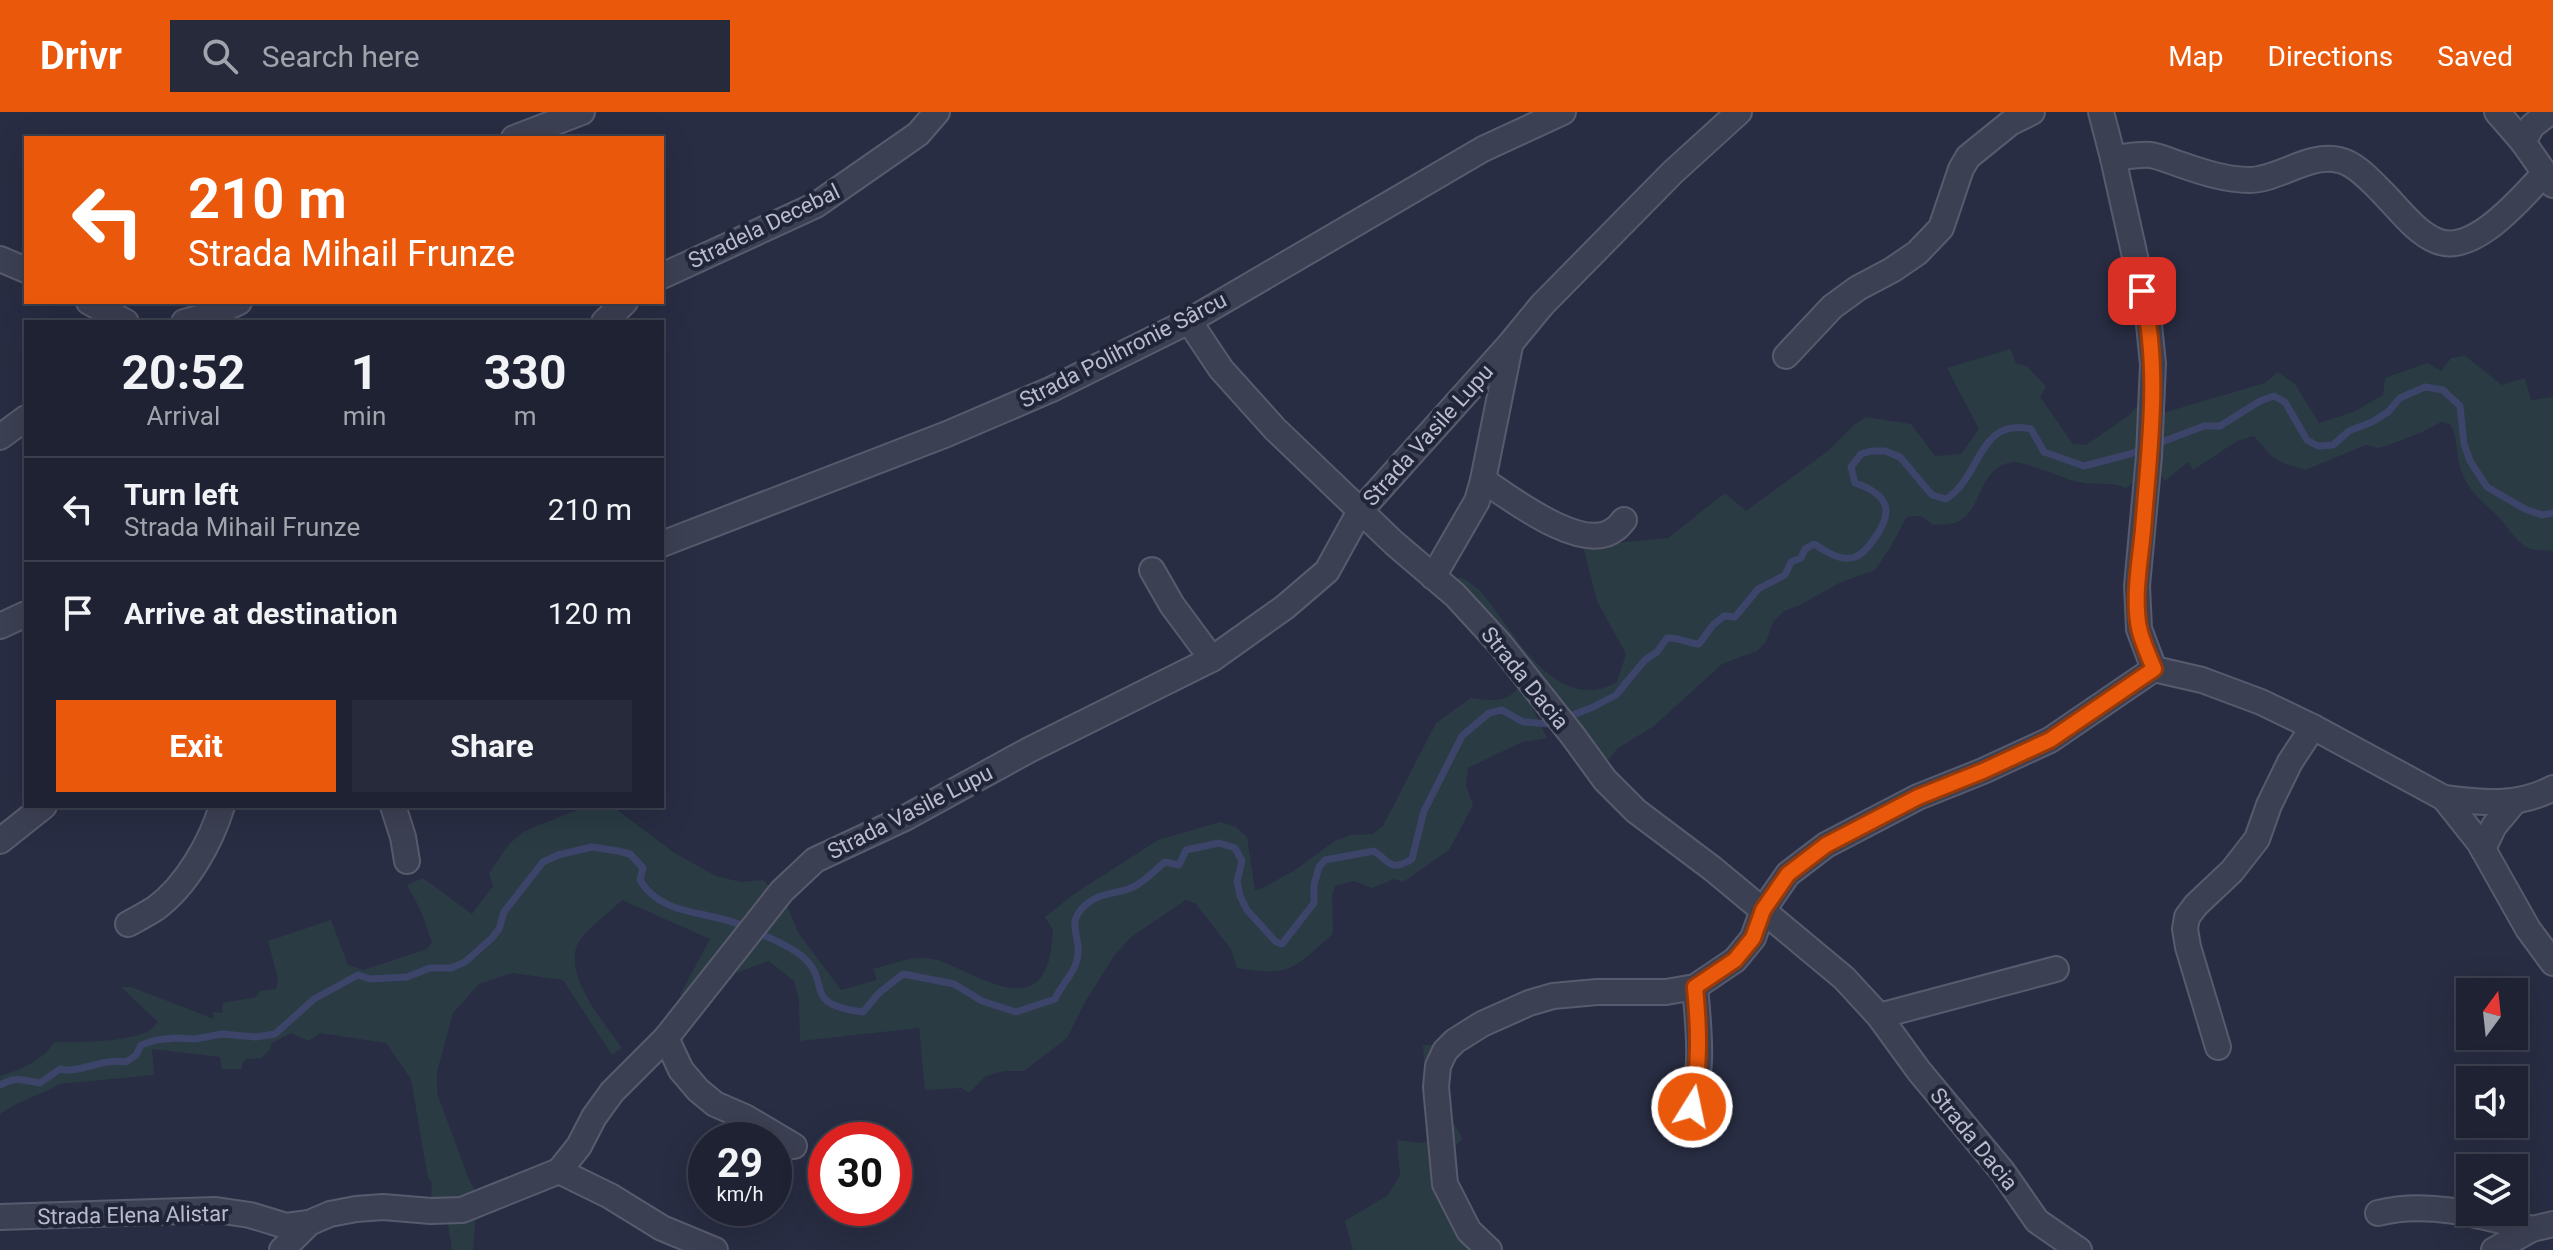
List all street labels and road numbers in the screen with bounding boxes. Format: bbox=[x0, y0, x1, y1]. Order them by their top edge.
street label: Stradela Decebal bbox=[684, 179, 844, 273]
street label: Strada Polihronie Sârcu bbox=[1016, 287, 1230, 413]
street label: Strada Vasile Lupu bbox=[1358, 359, 1498, 511]
street label: Strada Dacia bbox=[1476, 622, 1574, 734]
street label: Strada Vasile Lupu bbox=[823, 760, 997, 864]
street label: Strada Dacia bbox=[1925, 1083, 2023, 1195]
street label: Strada Elena Alistar bbox=[37, 1201, 229, 1229]

